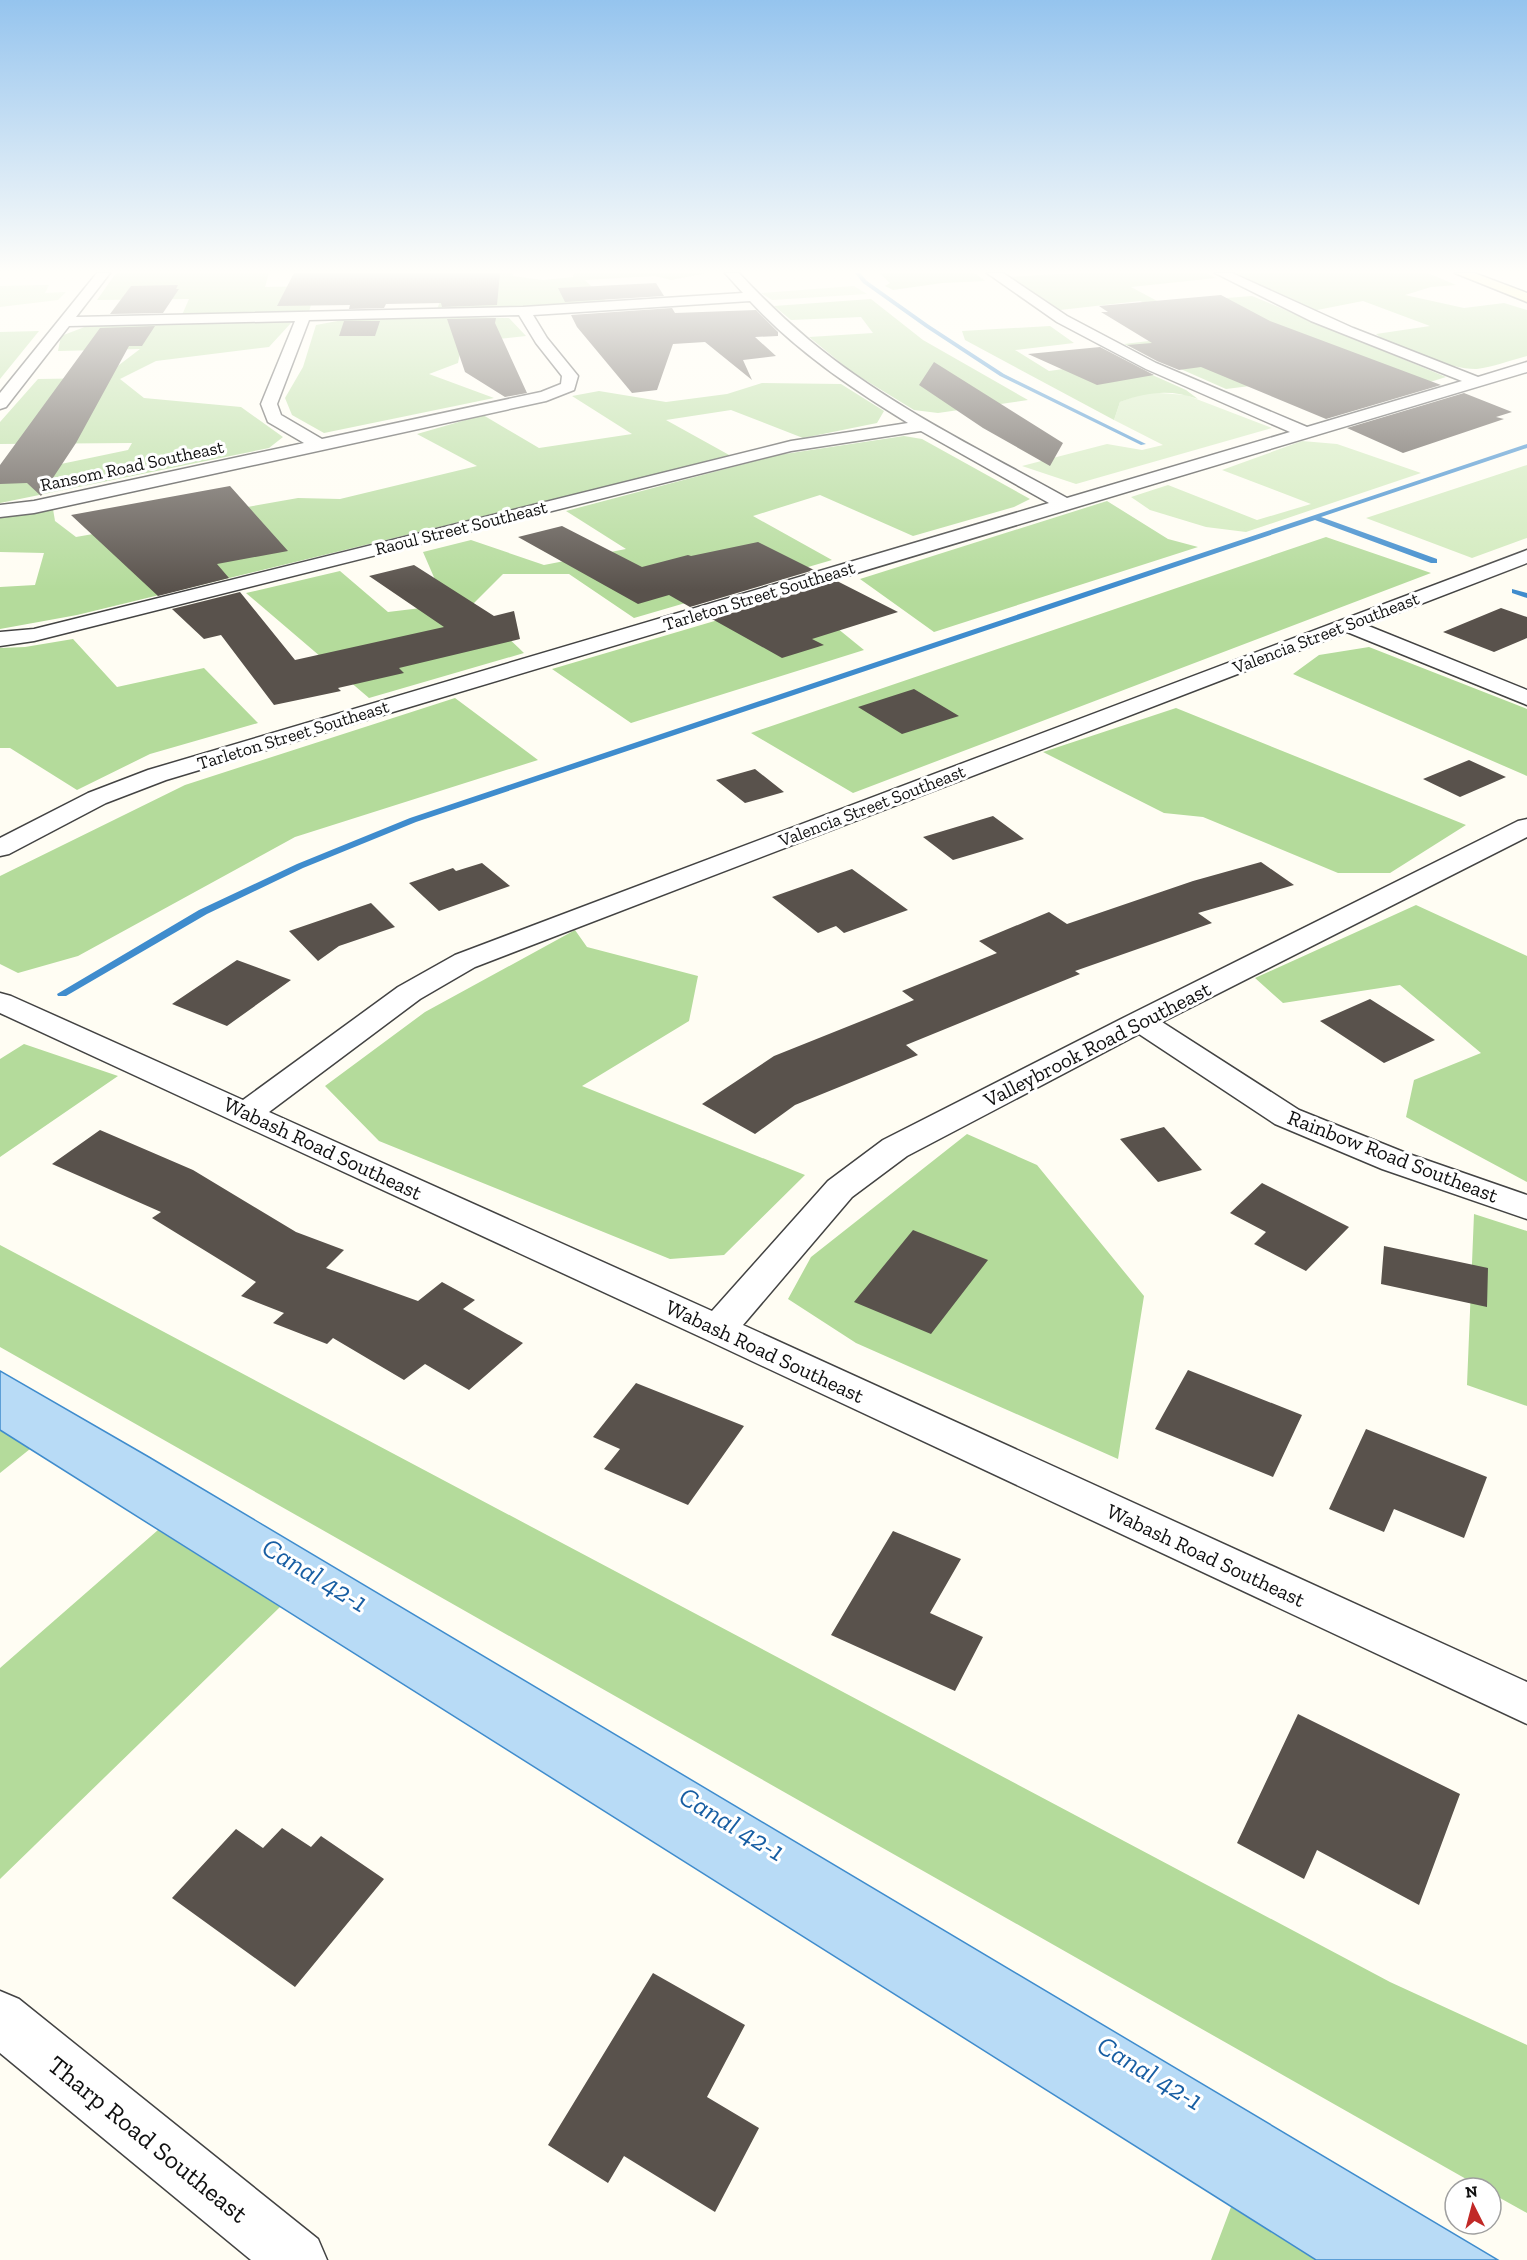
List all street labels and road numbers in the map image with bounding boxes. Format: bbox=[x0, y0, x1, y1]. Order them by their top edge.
street label: Ransom Road Southeast bbox=[38, 436, 226, 496]
street label: Raoul Street Southeast bbox=[373, 496, 550, 560]
street label: Tarleton Street Southeast bbox=[661, 556, 858, 636]
street label: Valencia Street Southeast bbox=[1229, 587, 1423, 679]
street label: Tarleton Street Southeast bbox=[195, 695, 392, 775]
street label: Valencia Street Southeast bbox=[775, 760, 969, 852]
street label: Valleybrook Road Southeast bbox=[978, 976, 1215, 1113]
street label: Wabash Road Southeast bbox=[220, 1091, 426, 1205]
street label: Rainbow Road Southeast bbox=[1284, 1104, 1502, 1208]
street label: Wabash Road Southeast bbox=[662, 1294, 868, 1408]
street label: Wabash Road Southeast bbox=[1103, 1498, 1309, 1612]
street label: Tharp Road Southeast bbox=[42, 2049, 255, 2230]

